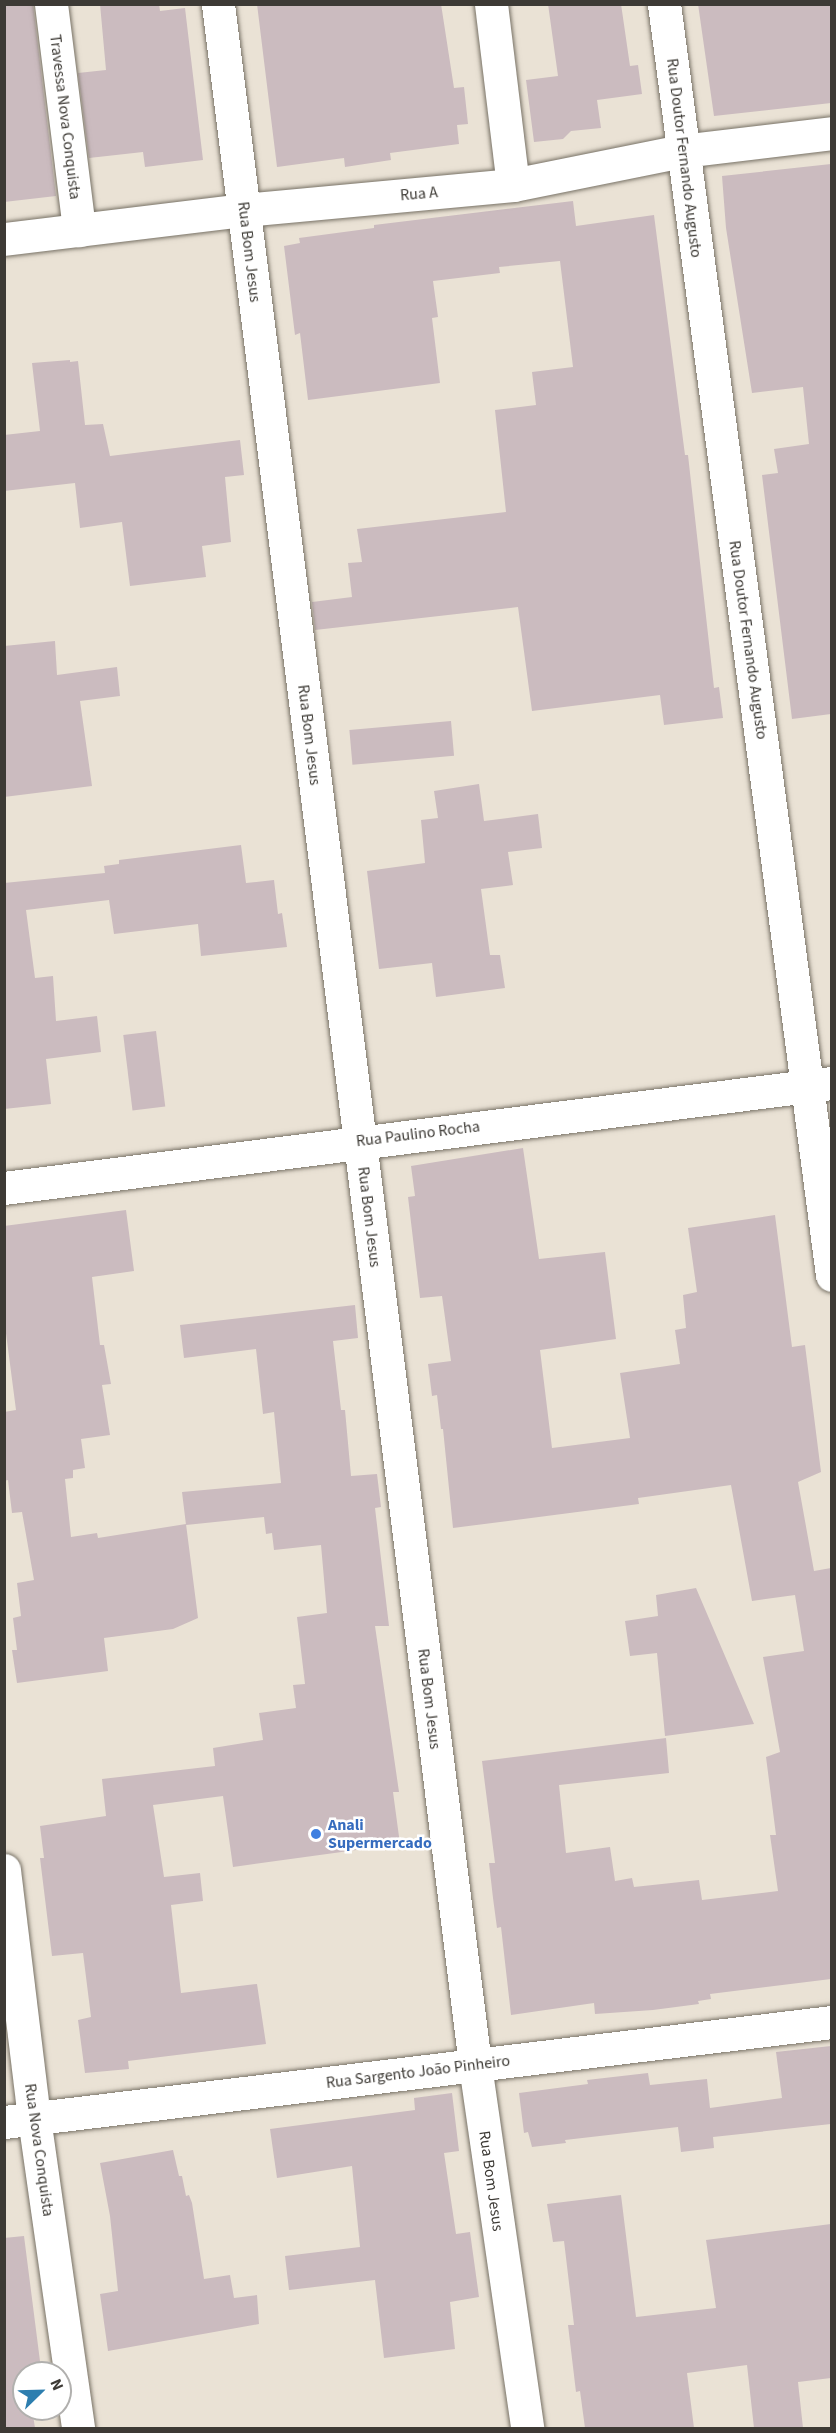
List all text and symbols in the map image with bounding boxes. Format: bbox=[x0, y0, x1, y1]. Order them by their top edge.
street label: Travessa Nova Conquista bbox=[45, 33, 85, 201]
street label: Rua Doutor Fernando Augusto bbox=[662, 57, 706, 259]
street label: Rua A bbox=[399, 183, 439, 205]
street label: Rua Bom Jesus bbox=[233, 201, 265, 303]
street label: Rua Doutor Fernando Augusto bbox=[725, 539, 771, 741]
street label: Rua Bom Jesus bbox=[293, 684, 325, 786]
street label: Rua Paulino Rocha bbox=[355, 1117, 481, 1151]
street label: Rua Bom Jesus bbox=[353, 1166, 385, 1268]
street label: Rua Bom Jesus bbox=[413, 1648, 445, 1750]
place label: Anali Supermercado bbox=[328, 1815, 432, 1853]
marker: Anali Supermercado bbox=[309, 1827, 323, 1841]
street label: Rua Sargento João Pinheiro bbox=[325, 2051, 511, 2093]
street label: Rua Nova Conquista bbox=[20, 2082, 58, 2218]
street label: Rua Bom Jesus bbox=[474, 2129, 508, 2233]
north arrow bbox=[12, 2361, 72, 2421]
text: N bbox=[45, 2376, 69, 2394]

